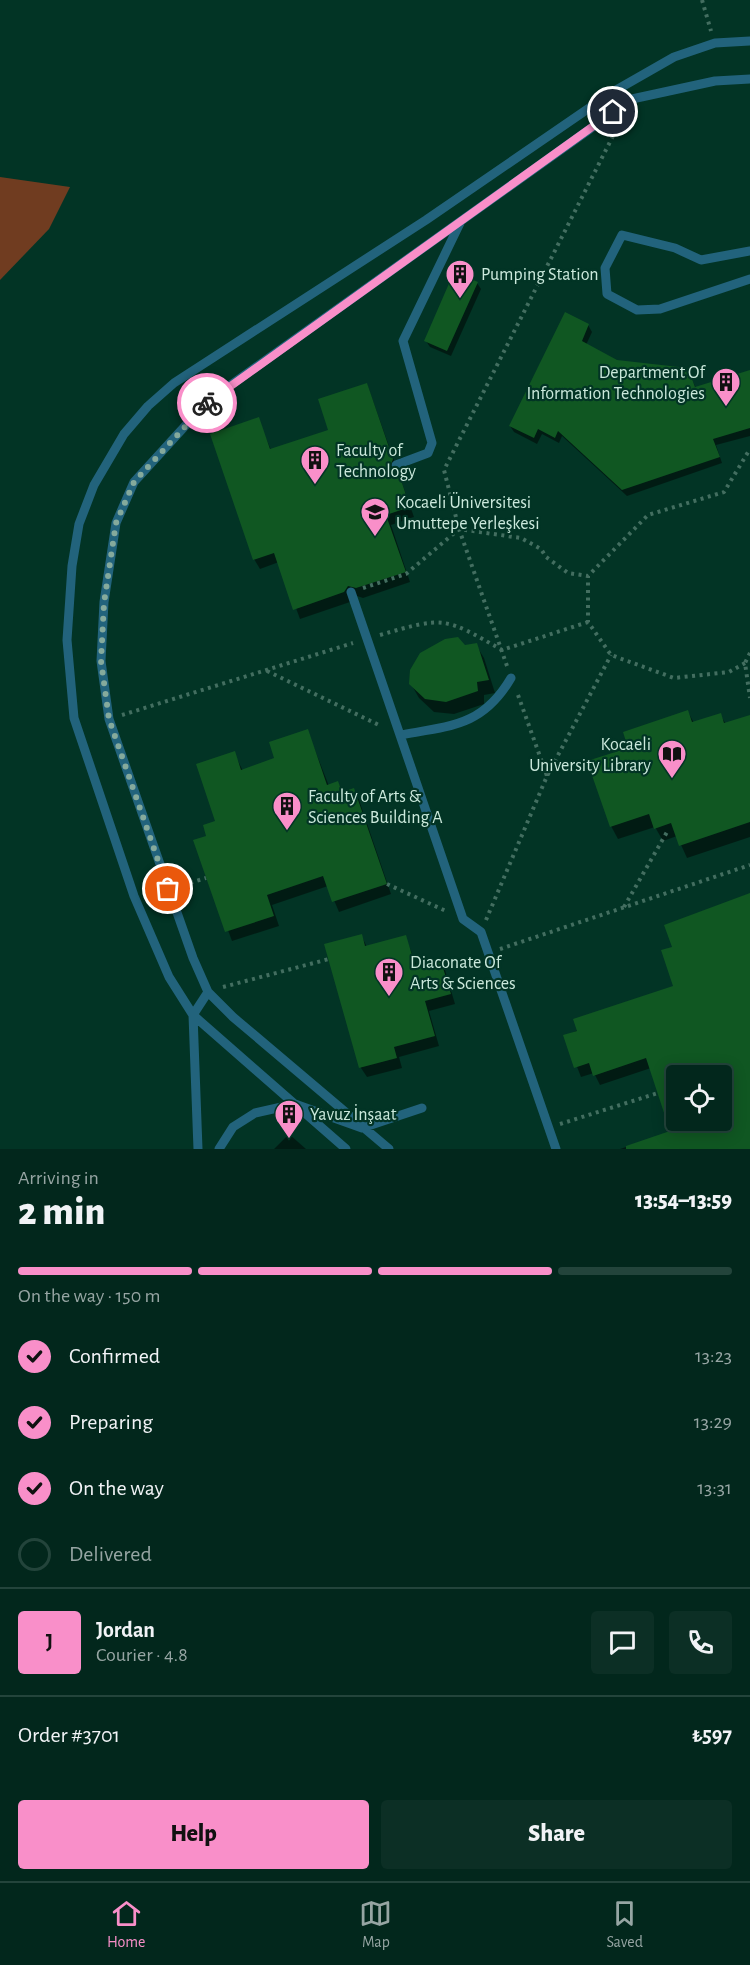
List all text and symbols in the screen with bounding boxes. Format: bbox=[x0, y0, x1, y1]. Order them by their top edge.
pin bbox=[587, 86, 638, 137]
icon: home bbox=[596, 95, 629, 128]
building icon: Pumping Station bbox=[444, 258, 476, 300]
place label: Pumping Station bbox=[481, 266, 599, 284]
place label: Department Of Information Technologies bbox=[526, 364, 707, 403]
building icon: Department Of Information Technologies bbox=[710, 366, 742, 408]
courier bbox=[177, 373, 237, 433]
icon: bike bbox=[191, 387, 224, 420]
place label: Faculty of Technology bbox=[336, 442, 416, 481]
building icon: Faculty of Technology bbox=[299, 444, 331, 486]
place label: Kocaeli Üniversitesi Umuttepe Yerleşkesi bbox=[396, 492, 540, 533]
school or university icon: Kocaeli Üniversitesi Umuttepe Yerleşkesi bbox=[359, 496, 391, 538]
place label: Kocaeli University Library bbox=[529, 736, 651, 775]
library icon: Kocaeli University Library bbox=[656, 738, 688, 780]
place label: Faculty of Arts & Sciences Building A bbox=[308, 788, 443, 827]
building icon: Faculty of Arts & Sciences Building A bbox=[271, 790, 303, 832]
pin bbox=[142, 863, 193, 914]
icon: bag bbox=[151, 872, 184, 905]
place label: Diaconate Of Arts & Sciences bbox=[410, 954, 516, 993]
building icon: Diaconate Of Arts & Sciences bbox=[373, 956, 405, 998]
map controls bbox=[666, 1065, 732, 1131]
button: locate bbox=[666, 1065, 732, 1131]
building icon: Yavuz İnşaat bbox=[273, 1098, 305, 1140]
place label: Yavuz İnşaat bbox=[310, 1104, 397, 1124]
text: Arriving in bbox=[18, 1168, 99, 1188]
text: 13:54–13:59 bbox=[635, 1189, 732, 1211]
text: 2 min bbox=[18, 1193, 105, 1232]
text: On the way · 150 m bbox=[18, 1286, 161, 1306]
icon: check bbox=[18, 1340, 51, 1373]
text: Confirmed bbox=[69, 1345, 160, 1367]
text: 13:23 bbox=[695, 1346, 732, 1366]
icon: check bbox=[18, 1406, 51, 1439]
text: Preparing bbox=[69, 1411, 153, 1433]
text: 13:29 bbox=[694, 1412, 732, 1432]
icon: check bbox=[18, 1472, 51, 1505]
text: On the way bbox=[69, 1477, 164, 1499]
text: 13:31 bbox=[697, 1478, 732, 1498]
text: Delivered bbox=[69, 1543, 152, 1565]
button: chat bbox=[591, 1611, 654, 1674]
button: phone bbox=[669, 1611, 732, 1674]
text: Jordan bbox=[96, 1619, 155, 1641]
text: J bbox=[46, 1631, 53, 1653]
text: Courier · 4.8 bbox=[96, 1645, 188, 1665]
text: Order #3701 bbox=[18, 1724, 120, 1746]
text: ₺597 bbox=[692, 1724, 732, 1746]
button: Help bbox=[18, 1800, 369, 1869]
button: Share bbox=[381, 1800, 732, 1869]
tab: Home bbox=[107, 1897, 145, 1952]
tab: Map bbox=[359, 1897, 392, 1952]
tab: Saved bbox=[606, 1897, 643, 1952]

